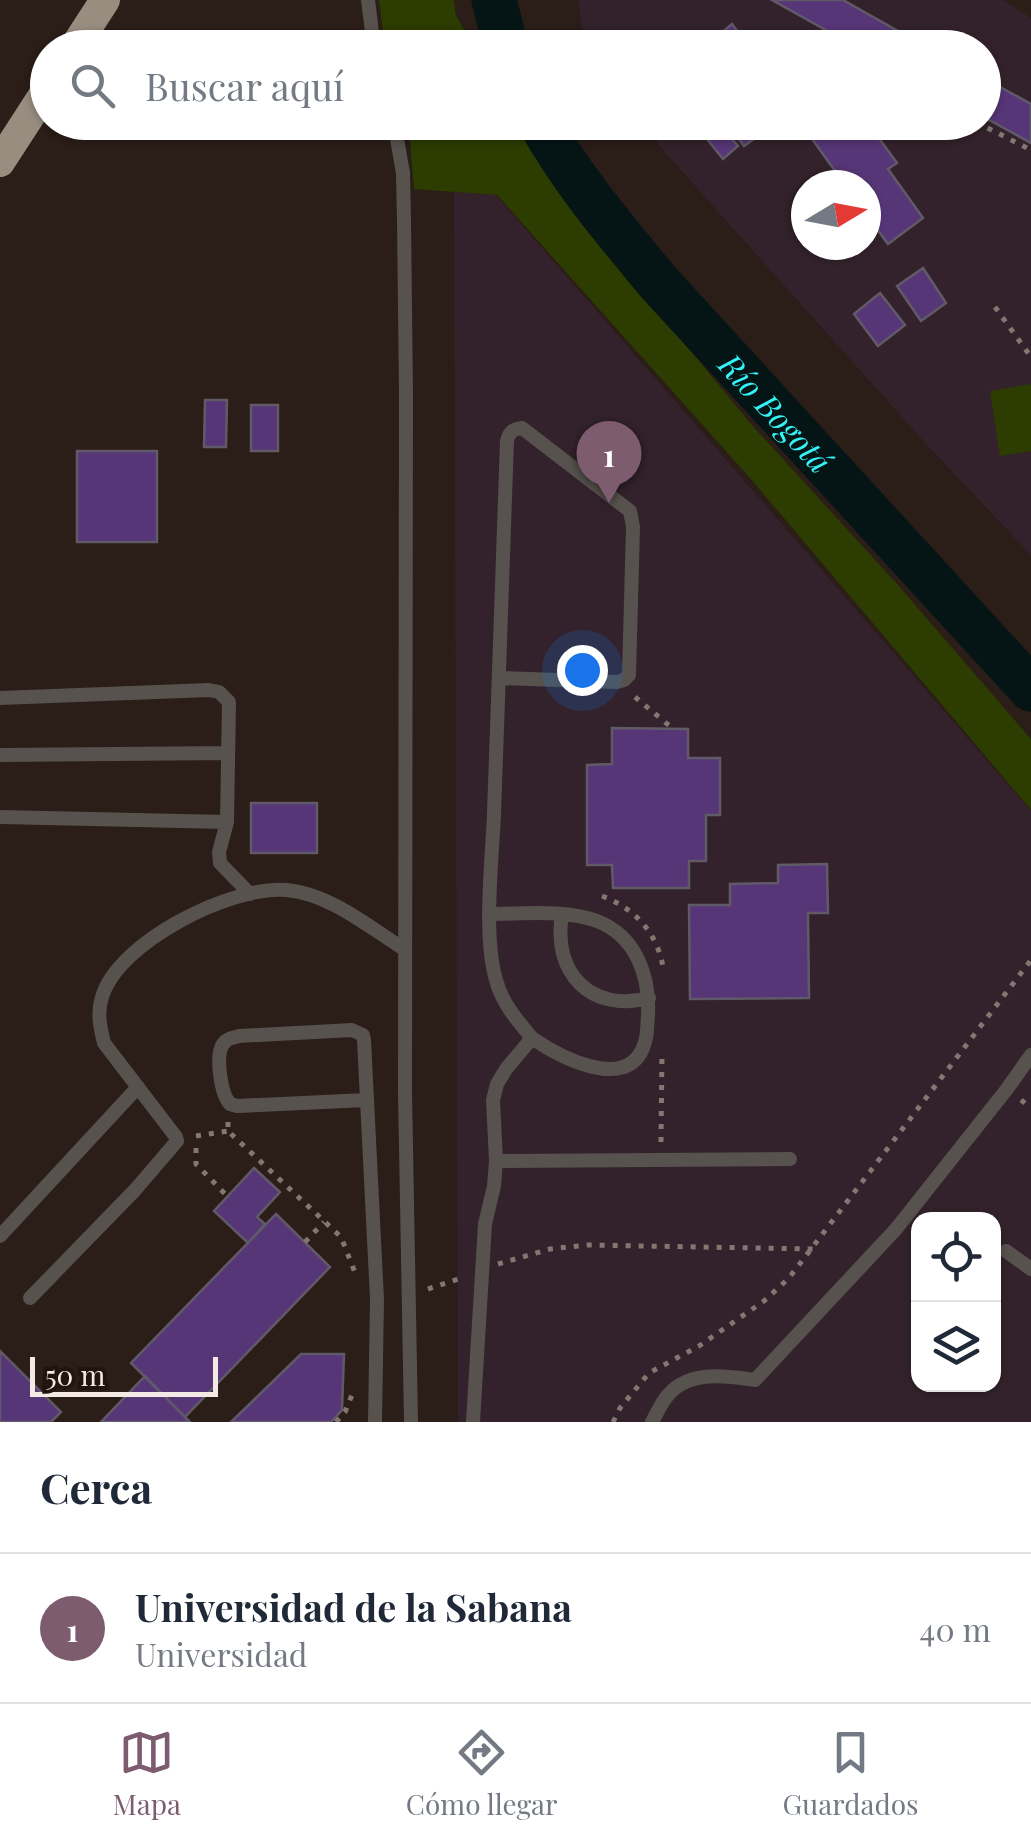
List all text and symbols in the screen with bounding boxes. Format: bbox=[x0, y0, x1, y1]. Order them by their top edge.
search box bbox=[30, 30, 1001, 140]
icon: search bbox=[65, 58, 120, 113]
text: Buscar aquí bbox=[145, 60, 344, 111]
north arrow bbox=[791, 170, 881, 260]
water label: Río Bogotá bbox=[710, 341, 843, 481]
pin: 1 bbox=[576, 420, 642, 503]
your location bbox=[557, 645, 608, 696]
map controls bbox=[911, 1212, 1001, 1392]
button: locate bbox=[911, 1212, 1001, 1302]
button: layers bbox=[911, 1302, 1001, 1392]
scale bar bbox=[30, 1352, 218, 1396]
text: 50 m bbox=[45, 1356, 105, 1393]
text: Cerca bbox=[40, 1459, 152, 1515]
text: Universidad de la Sabana bbox=[135, 1581, 572, 1632]
text: 1 bbox=[66, 1607, 79, 1650]
text: 40 m bbox=[920, 1607, 991, 1650]
text: Universidad bbox=[135, 1632, 307, 1675]
tab: Mapa bbox=[112, 1725, 181, 1822]
tab: Cómo llegar bbox=[406, 1725, 558, 1822]
tab: Guardados bbox=[782, 1725, 919, 1822]

